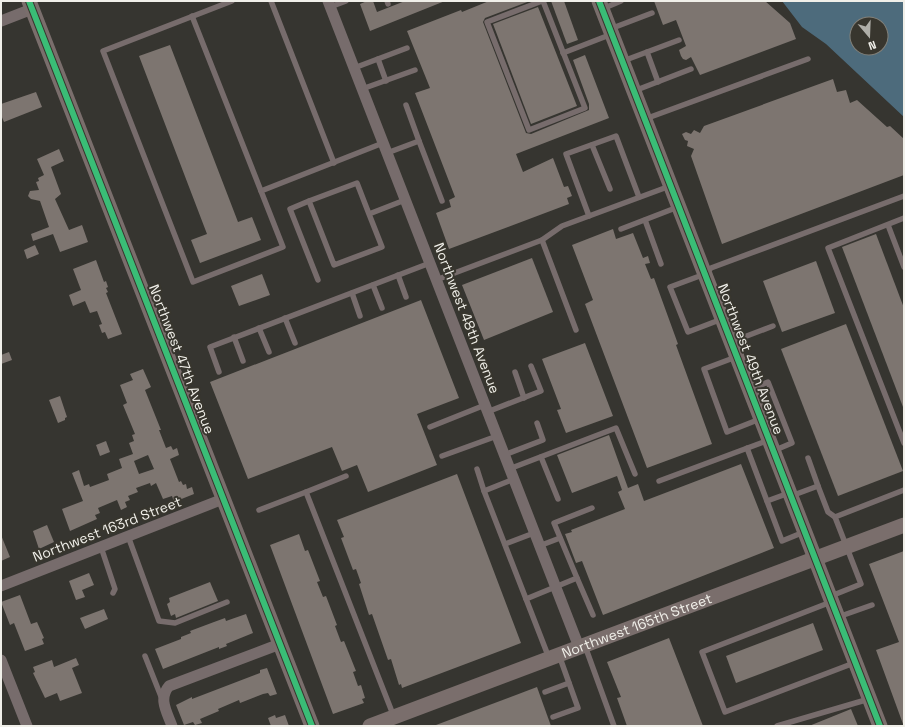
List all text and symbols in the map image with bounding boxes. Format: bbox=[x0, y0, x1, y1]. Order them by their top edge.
north arrow bbox=[849, 16, 889, 56]
text: N bbox=[866, 38, 878, 53]
street label: Northwest 48th Avenue bbox=[430, 240, 504, 396]
street label: Northwest 49th Avenue bbox=[714, 281, 788, 437]
street label: Northwest 47th Avenue bbox=[145, 282, 219, 436]
street label: Northwest 163rd Street bbox=[30, 492, 184, 566]
street label: Northwest 165th Street bbox=[559, 589, 714, 662]

